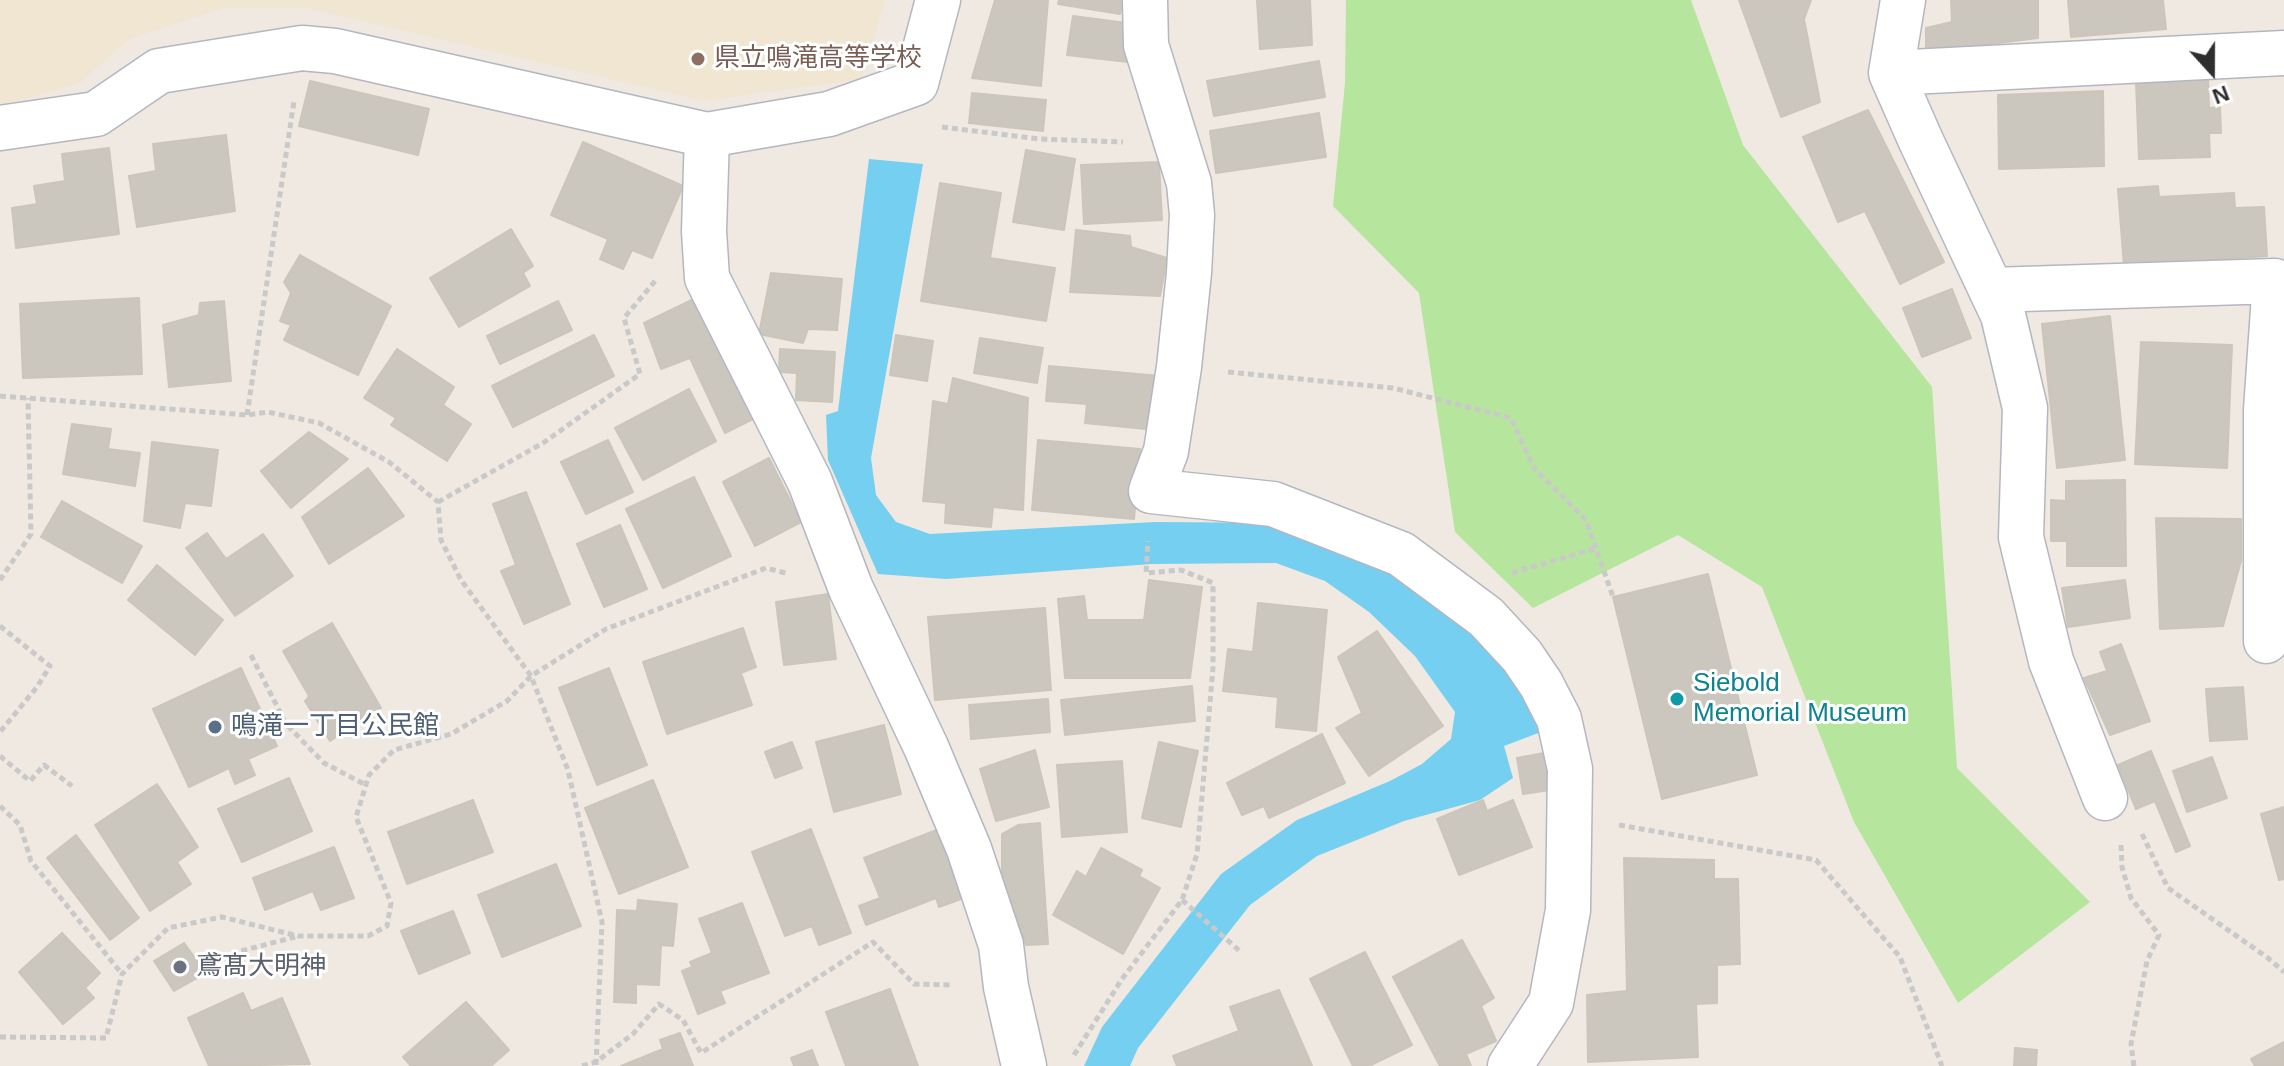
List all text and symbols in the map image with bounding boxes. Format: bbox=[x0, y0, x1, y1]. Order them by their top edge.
north arrow bbox=[2172, 32, 2252, 112]
place label: 県立鳴滝高等学校 bbox=[714, 43, 922, 75]
marker: 県立鳴滝高等学校 bbox=[689, 50, 707, 68]
text: N bbox=[2209, 80, 2233, 109]
place label: Siebold Memorial Museum bbox=[1693, 668, 1907, 730]
marker: Siebold Memorial Museum bbox=[1668, 690, 1686, 708]
place label: 鳴滝一丁目公民館 bbox=[231, 711, 439, 743]
marker: 鳴滝一丁目公民館 bbox=[206, 718, 224, 736]
place label: 鳶髙大明神 bbox=[196, 951, 326, 983]
marker: 鳶髙大明神 bbox=[171, 958, 189, 976]

